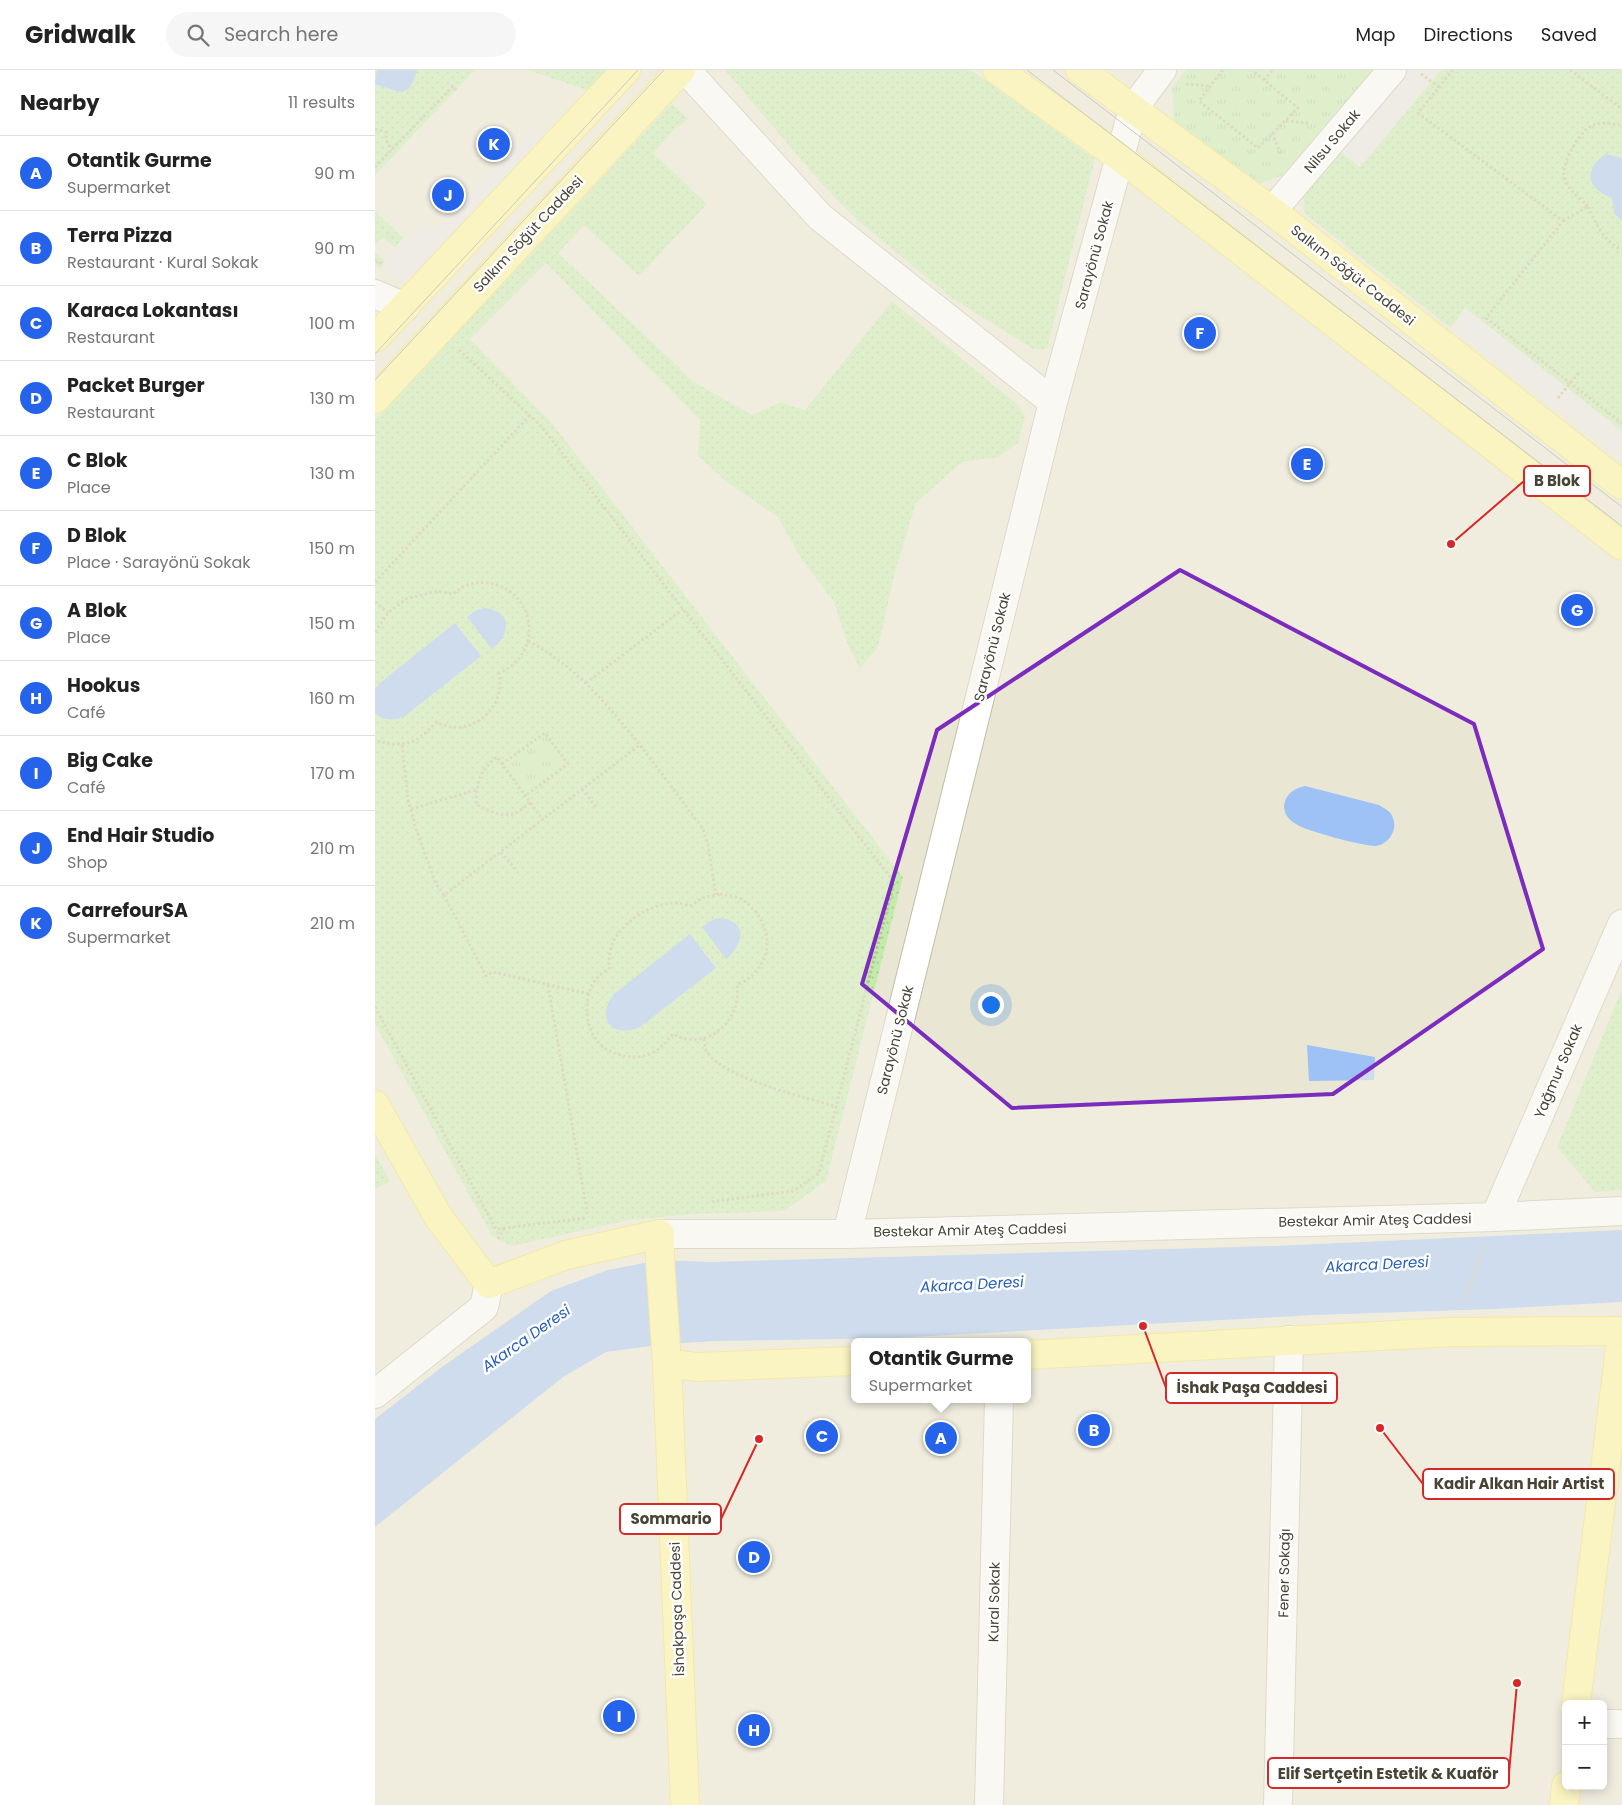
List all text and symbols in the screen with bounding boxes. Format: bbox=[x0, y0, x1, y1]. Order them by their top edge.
search box bbox=[166, 12, 516, 57]
text: Gridwalk bbox=[25, 18, 136, 51]
icon: search bbox=[184, 21, 212, 49]
text: Search here bbox=[224, 21, 338, 48]
text: Map bbox=[1356, 22, 1395, 47]
text: Directions bbox=[1423, 22, 1513, 47]
text: Saved bbox=[1541, 22, 1597, 47]
text: Nearby bbox=[20, 88, 100, 117]
text: 11 results bbox=[288, 91, 355, 114]
street label: Nilsu Sokak bbox=[1299, 104, 1365, 177]
pin: K bbox=[478, 125, 510, 163]
text: Otantik Gurme bbox=[67, 147, 212, 174]
text: A bbox=[30, 162, 42, 185]
text: 90 m bbox=[314, 162, 355, 185]
street label: Salkım Söğüt Caddesi bbox=[469, 171, 587, 297]
text: Supermarket bbox=[67, 176, 171, 199]
pin: J bbox=[432, 176, 464, 214]
street label: Sarayönü Sokak bbox=[1070, 198, 1118, 312]
street label: Salkım Söğüt Caddesi bbox=[1287, 220, 1419, 330]
text: Terra Pizza bbox=[67, 222, 172, 249]
text: B bbox=[31, 237, 41, 260]
text: 90 m bbox=[314, 237, 355, 260]
text: Restaurant · Kural Sokak bbox=[67, 251, 258, 274]
text: Karaca Lokantası bbox=[67, 297, 239, 324]
text: C bbox=[30, 312, 42, 335]
text: 100 m bbox=[309, 312, 355, 335]
pin: F bbox=[1184, 314, 1216, 352]
text: Restaurant bbox=[67, 326, 155, 349]
text: Packet Burger bbox=[67, 372, 205, 399]
text: D bbox=[30, 387, 42, 410]
text: 130 m bbox=[310, 387, 355, 410]
text: Restaurant bbox=[67, 401, 155, 424]
pin: E bbox=[1291, 445, 1323, 483]
text: C Blok bbox=[67, 447, 127, 474]
text: E bbox=[32, 462, 40, 485]
text: 130 m bbox=[310, 462, 355, 485]
callout: B Blok bbox=[1524, 466, 1590, 496]
text: B Blok bbox=[1534, 470, 1581, 491]
text: Place bbox=[67, 476, 111, 499]
text: D Blok bbox=[67, 522, 127, 549]
text: F bbox=[32, 537, 40, 560]
text: 150 m bbox=[309, 537, 355, 560]
text: Place · Sarayönü Sokak bbox=[67, 551, 251, 574]
street label: Sarayönü Sokak bbox=[969, 590, 1015, 704]
pin: G bbox=[1561, 591, 1593, 629]
text: A Blok bbox=[67, 597, 127, 624]
text: G bbox=[30, 612, 42, 635]
text: 150 m bbox=[309, 612, 355, 635]
text: Place bbox=[67, 626, 111, 649]
text: Hookus bbox=[67, 672, 140, 699]
text: H bbox=[30, 687, 42, 710]
text: 160 m bbox=[309, 687, 355, 710]
text: Café bbox=[67, 701, 105, 724]
text: Big Cake bbox=[67, 747, 153, 774]
text: I bbox=[34, 762, 38, 785]
text: 170 m bbox=[310, 762, 355, 785]
text: Café bbox=[67, 776, 105, 799]
text: End Hair Studio bbox=[67, 822, 214, 849]
text: J bbox=[31, 837, 41, 860]
text: 210 m bbox=[310, 837, 355, 860]
text: Shop bbox=[67, 851, 108, 874]
text: CarrefourSA bbox=[67, 897, 188, 924]
text: K bbox=[30, 912, 42, 935]
text: 210 m bbox=[310, 912, 355, 935]
text: Supermarket bbox=[67, 926, 171, 949]
street label: Sarayönü Sokak bbox=[872, 983, 918, 1097]
your location bbox=[978, 992, 1004, 1018]
street label: Yağmur Sokak bbox=[1529, 1020, 1587, 1121]
street label: Bestekar Amir Ateş Caddesi bbox=[1278, 1208, 1472, 1232]
street label: Bestekar Amir Ateş Caddesi bbox=[873, 1218, 1067, 1242]
water label: Akarca Deresi bbox=[1324, 1251, 1430, 1277]
water label: Akarca Deresi bbox=[919, 1271, 1025, 1297]
water label: Akarca Deresi bbox=[477, 1300, 575, 1377]
popup bbox=[851, 1338, 1031, 1403]
text: Otantik Gurme bbox=[869, 1345, 1013, 1372]
callout: İshak Paşa Caddesi bbox=[1166, 1373, 1337, 1403]
text: Supermarket bbox=[869, 1374, 972, 1397]
text: İshak Paşa Caddesi bbox=[1177, 1377, 1327, 1398]
pin: B bbox=[1078, 1411, 1110, 1449]
pin: C bbox=[806, 1417, 838, 1455]
pin: A bbox=[925, 1419, 957, 1457]
callout: Kadir Alkan Hair Artist bbox=[1423, 1469, 1614, 1499]
text: Kadir Alkan Hair Artist bbox=[1434, 1473, 1604, 1494]
callout: Sommario bbox=[620, 1504, 721, 1534]
text: Sommario bbox=[630, 1508, 712, 1529]
street label: Fener Sokağı bbox=[1273, 1528, 1295, 1618]
pin: D bbox=[738, 1538, 770, 1576]
street label: İshakpaşa Caddesi bbox=[665, 1541, 689, 1677]
street label: Kural Sokak bbox=[983, 1561, 1005, 1642]
pin: I bbox=[603, 1697, 635, 1735]
map controls bbox=[1562, 1700, 1607, 1790]
button: + bbox=[1562, 1700, 1607, 1745]
pin: H bbox=[738, 1711, 770, 1749]
button: − bbox=[1562, 1745, 1607, 1790]
callout: Elif Sertçetin Estetik & Kuaför bbox=[1268, 1758, 1509, 1788]
text: Elif Sertçetin Estetik & Kuaför bbox=[1278, 1763, 1499, 1784]

